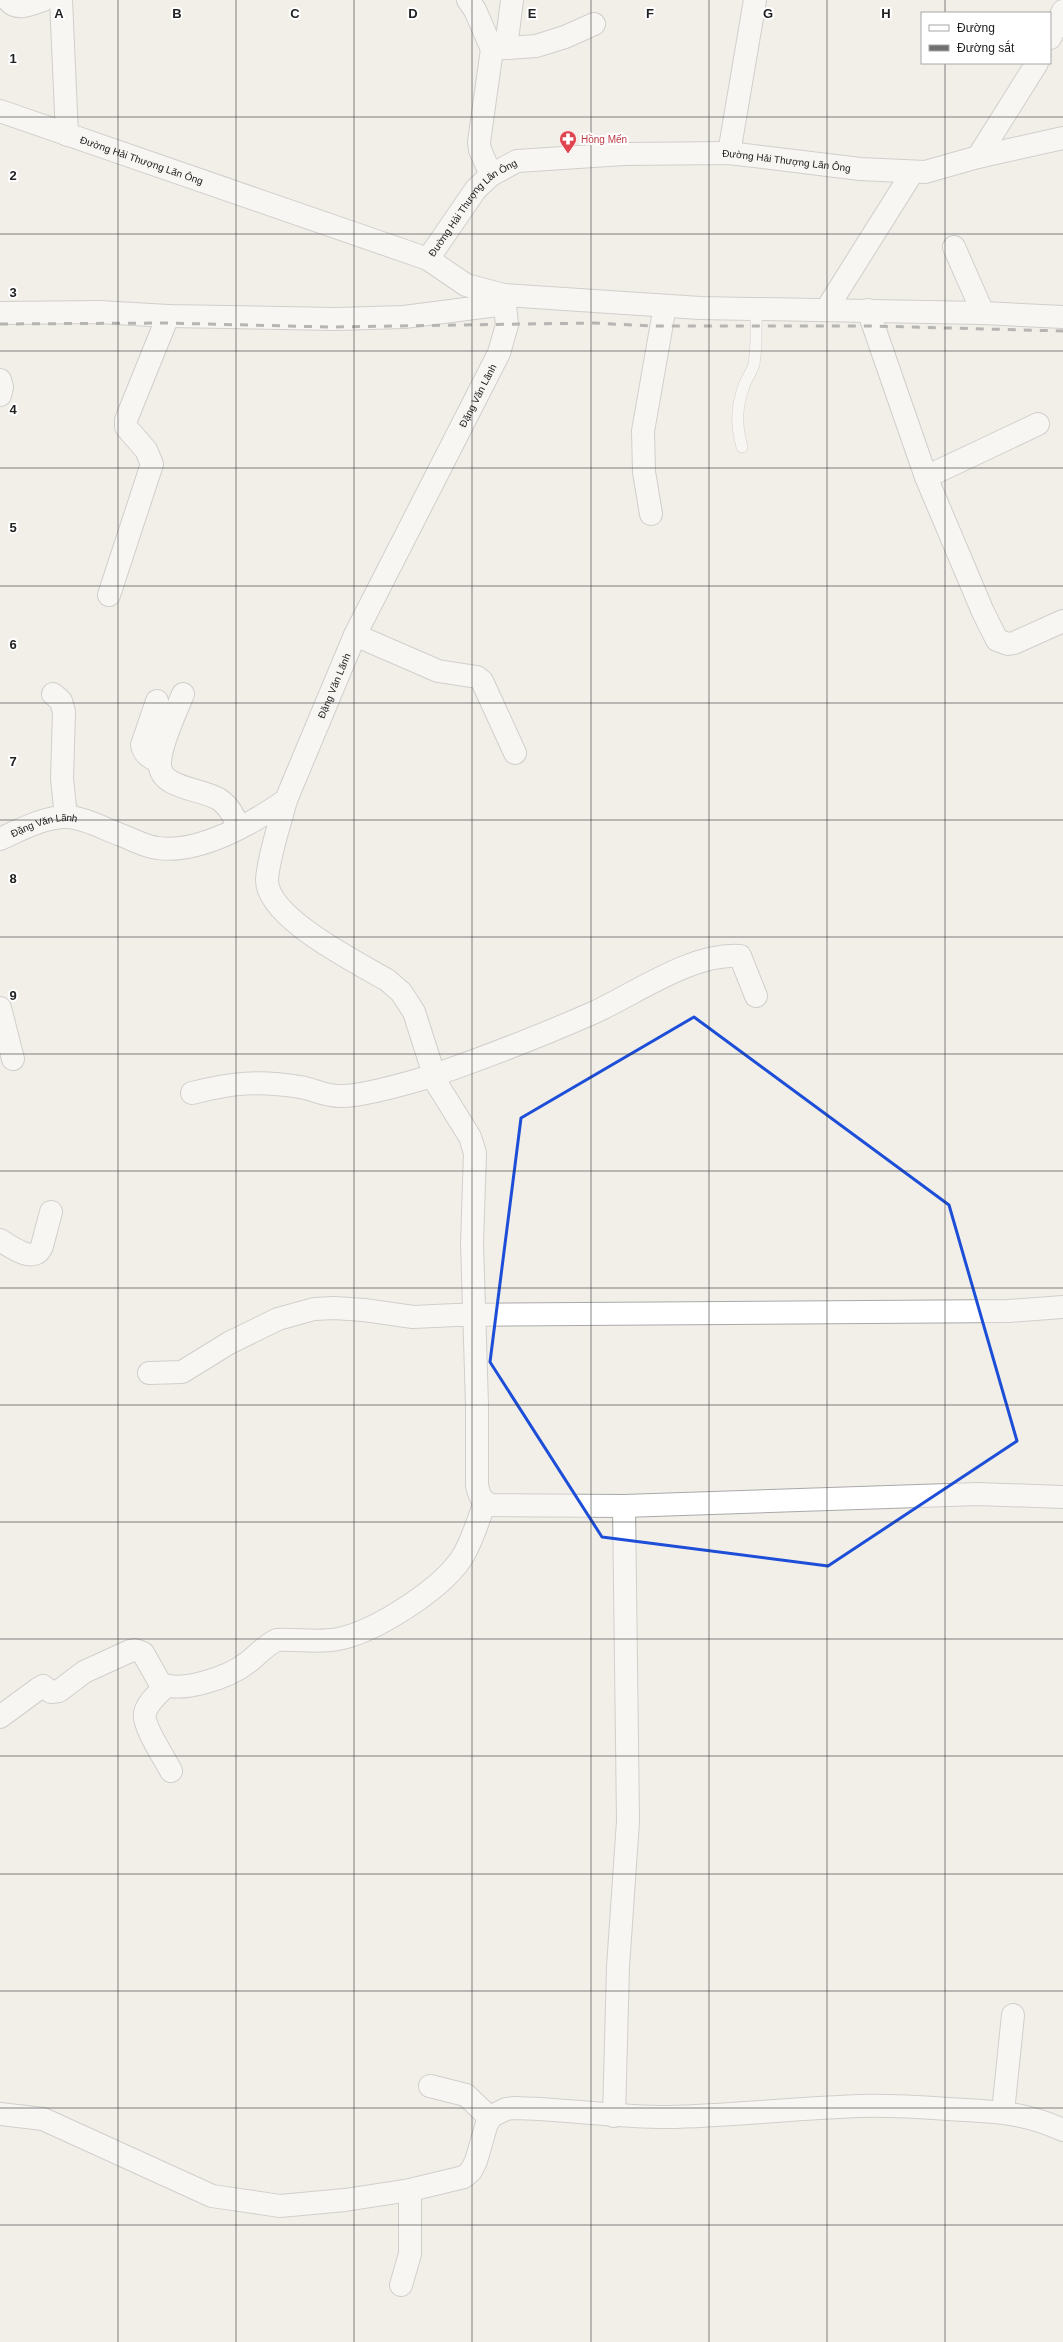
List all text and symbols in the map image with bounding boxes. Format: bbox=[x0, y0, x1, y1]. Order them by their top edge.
text: A bbox=[54, 6, 64, 21]
text: B bbox=[172, 6, 182, 21]
text: C bbox=[290, 6, 300, 21]
text: D bbox=[408, 6, 418, 21]
text: E bbox=[528, 6, 537, 21]
text: F bbox=[646, 6, 654, 21]
text: G bbox=[763, 6, 773, 21]
text: H bbox=[881, 6, 891, 21]
legend bbox=[921, 12, 1051, 64]
text: Đường bbox=[957, 21, 995, 35]
text: Đường sắt bbox=[957, 40, 1015, 55]
text: 1 bbox=[9, 51, 17, 66]
pharmacy icon: Hồng Mến bbox=[558, 129, 578, 154]
street label: Đường Hải Thượng Lãn Ông bbox=[79, 134, 204, 187]
place label: Hồng Mến bbox=[581, 134, 627, 145]
street label: Đường Hải Thượng Lãn Ông bbox=[722, 148, 851, 174]
street label: Đường Hải Thượng Lãn Ông bbox=[426, 157, 519, 259]
text: 2 bbox=[9, 168, 17, 183]
text: 3 bbox=[9, 285, 17, 300]
street label: Đặng Văn Lãnh bbox=[457, 362, 499, 429]
text: 4 bbox=[9, 402, 17, 417]
text: 5 bbox=[9, 520, 17, 535]
text: 6 bbox=[9, 637, 17, 652]
street label: Đặng Văn Lãnh bbox=[316, 652, 353, 720]
text: 7 bbox=[9, 754, 17, 769]
street label: Đặng Văn Lãnh bbox=[9, 812, 78, 839]
text: 8 bbox=[9, 871, 17, 886]
text: 9 bbox=[9, 988, 17, 1003]

